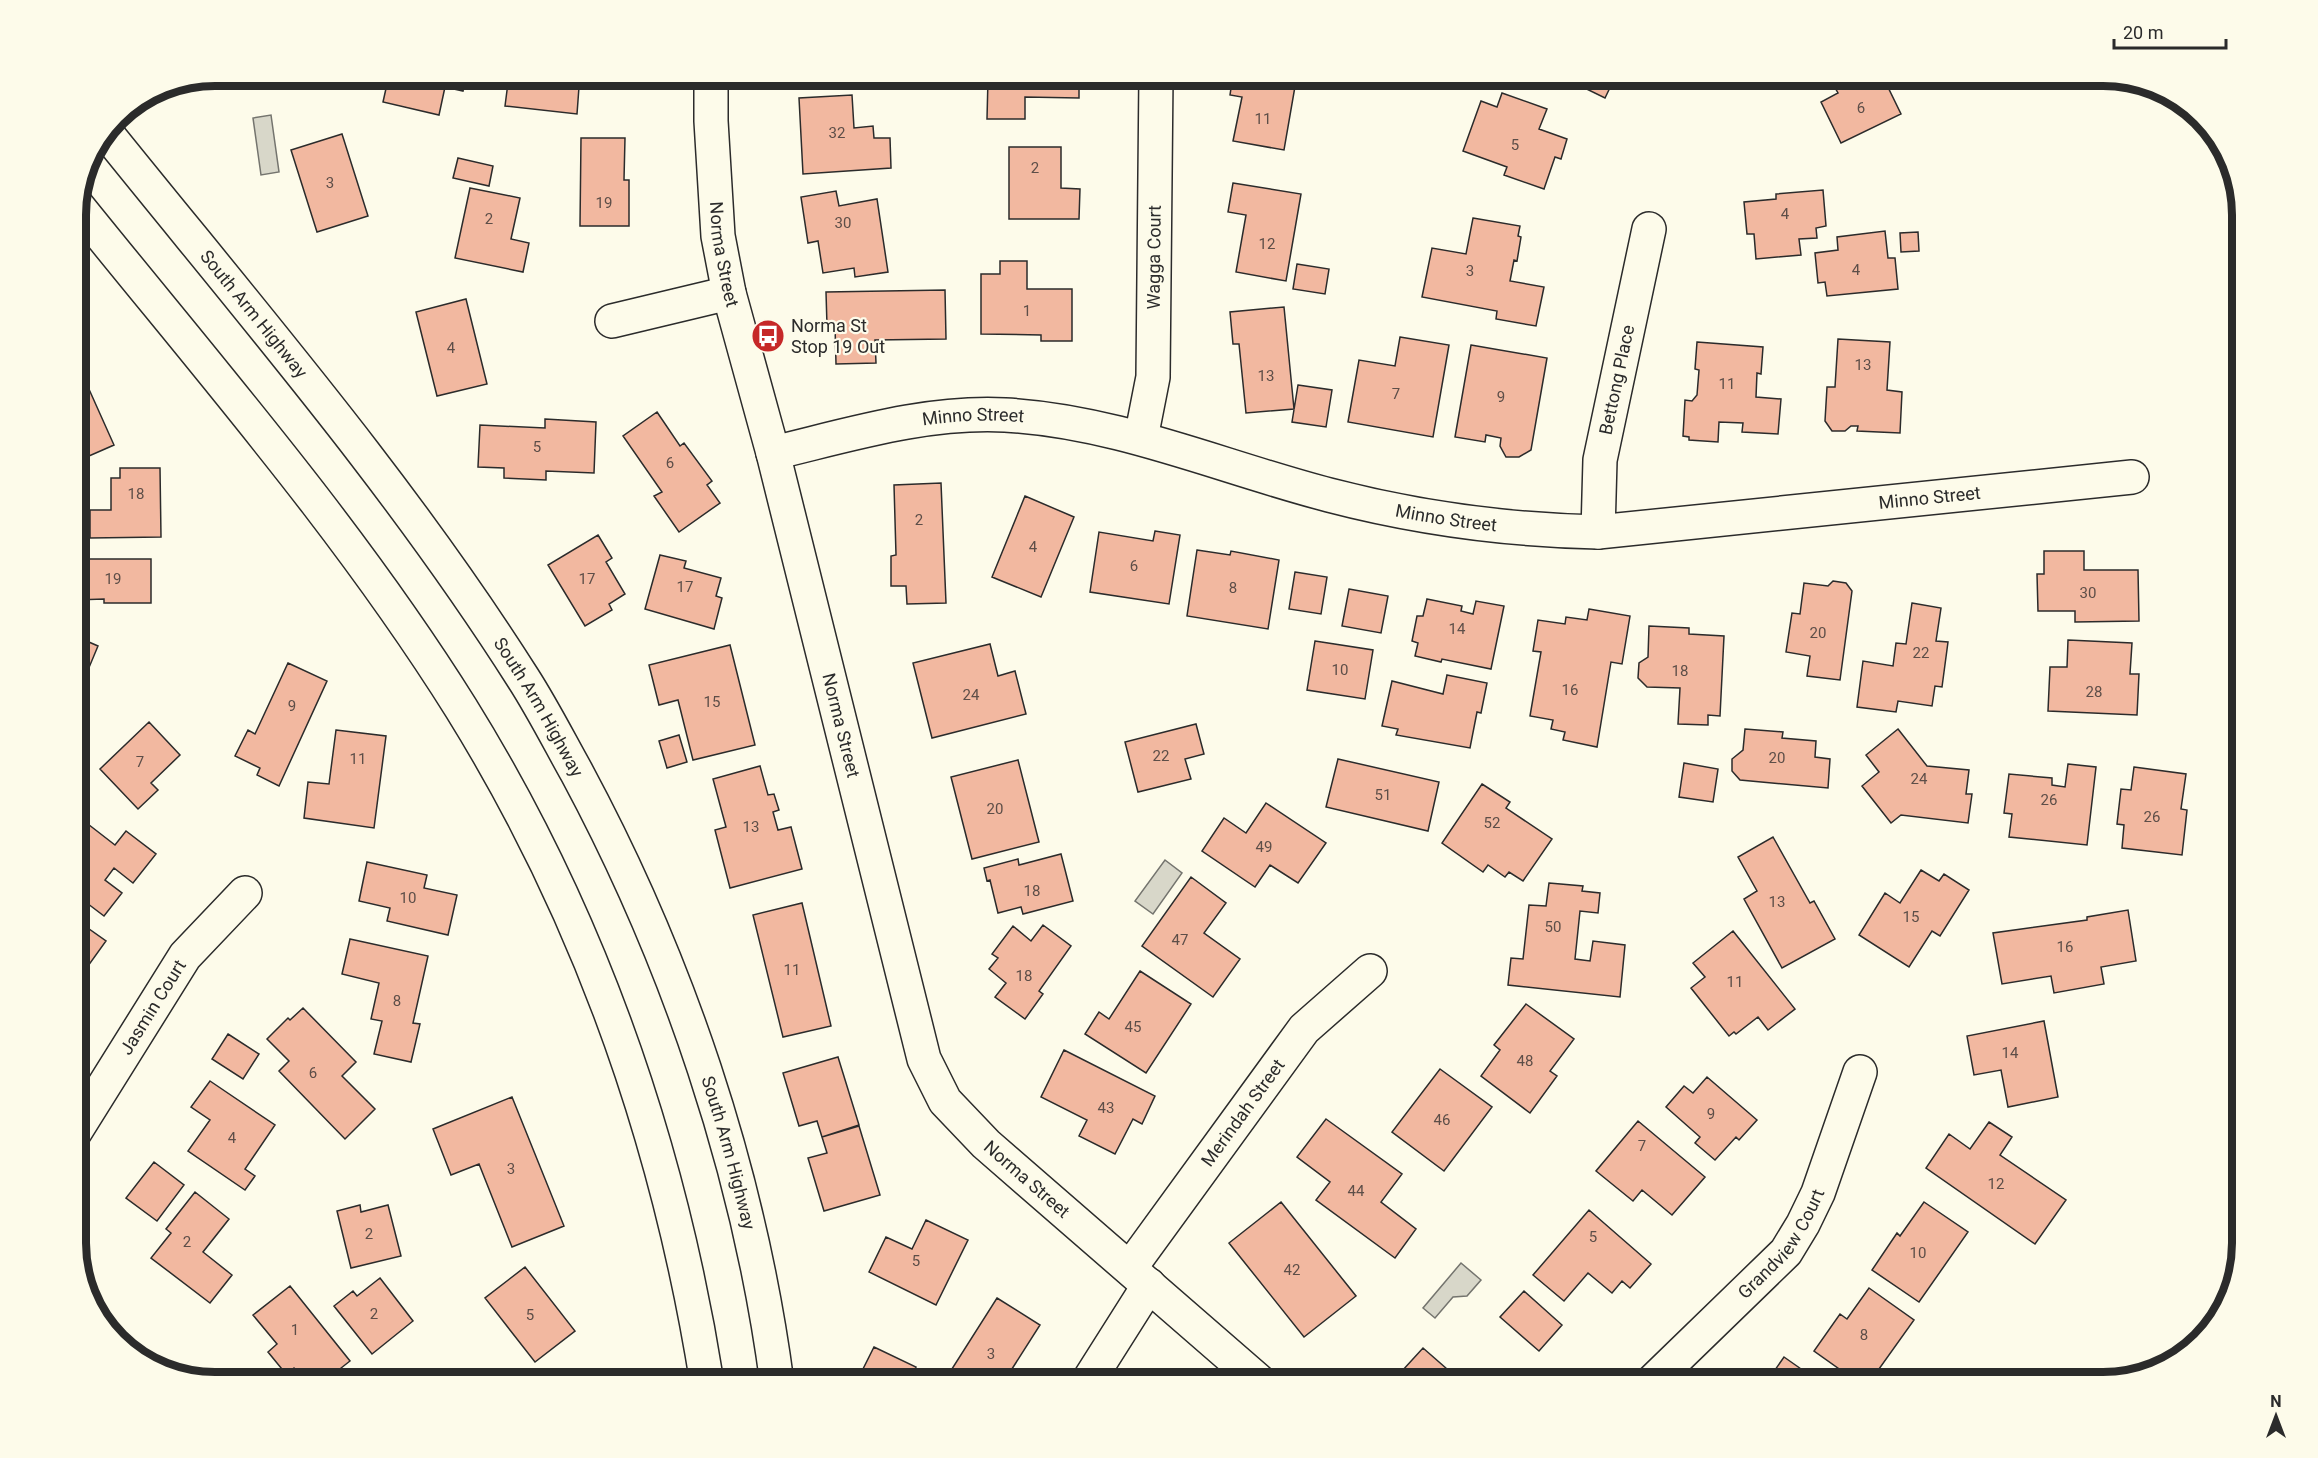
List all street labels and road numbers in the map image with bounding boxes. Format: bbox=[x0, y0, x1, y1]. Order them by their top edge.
street label: Norma Street bbox=[706, 201, 743, 309]
street label: Wagga Court bbox=[1143, 205, 1165, 309]
street label: South Arm Highway bbox=[196, 246, 312, 382]
street label: Bettong Place bbox=[1595, 323, 1638, 437]
street label: Minno Street bbox=[921, 404, 1025, 430]
street label: Minno Street bbox=[1878, 482, 1982, 513]
street label: Minno Street bbox=[1394, 499, 1498, 535]
street label: South Arm Highway bbox=[490, 633, 588, 781]
street label: Norma Street bbox=[818, 671, 865, 780]
street label: Jasmin Court bbox=[115, 956, 190, 1058]
street label: Merindah Street bbox=[1197, 1055, 1289, 1170]
street label: South Arm Highway bbox=[697, 1073, 760, 1232]
street label: Norma Street bbox=[980, 1136, 1074, 1222]
street label: Grandview Court bbox=[1733, 1186, 1829, 1303]

